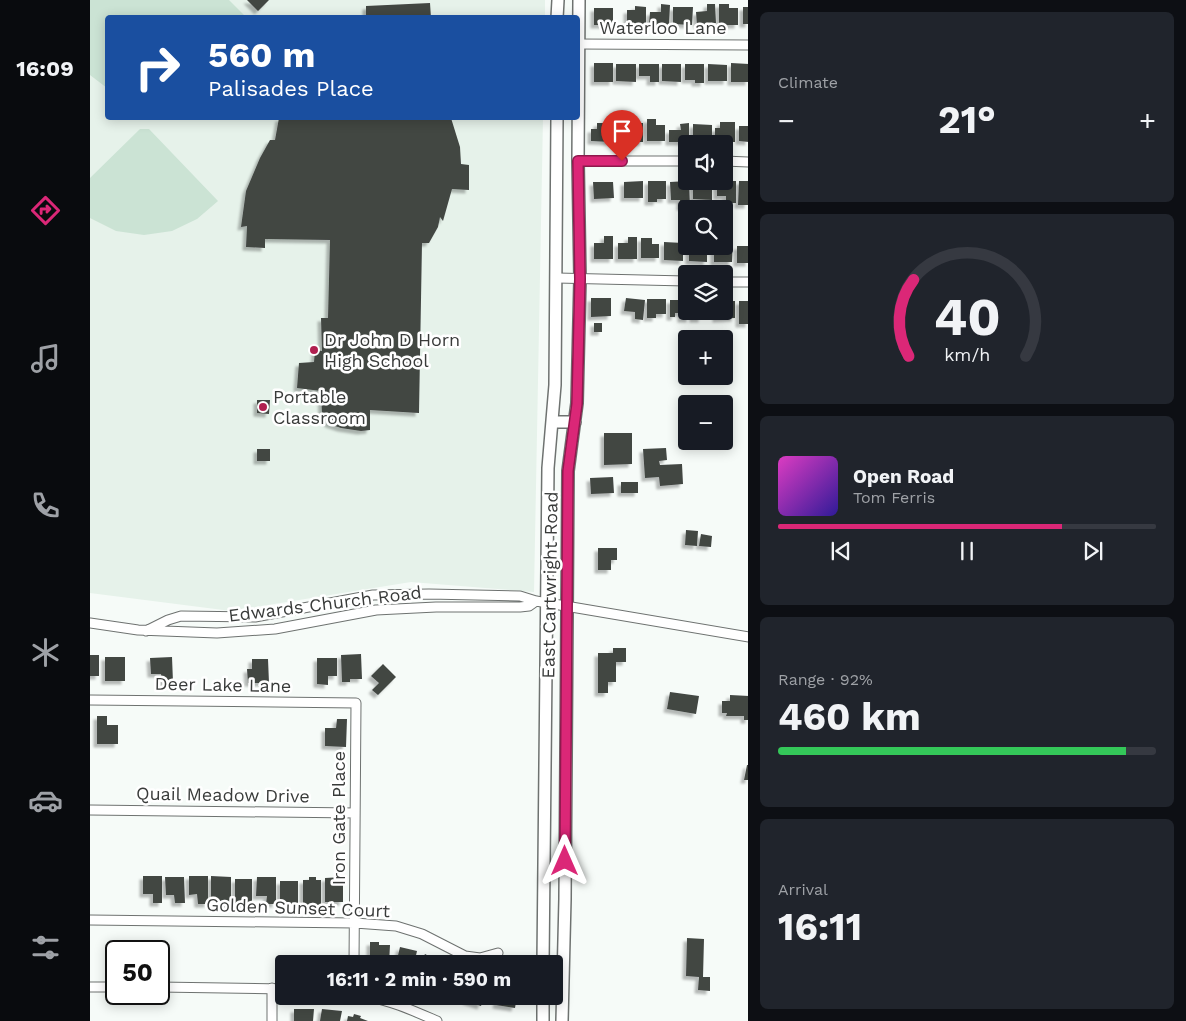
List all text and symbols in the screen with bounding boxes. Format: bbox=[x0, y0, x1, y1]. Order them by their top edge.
street label: Waterloo Lane bbox=[599, 17, 727, 38]
text: 560 m bbox=[208, 34, 315, 76]
icon: right bbox=[125, 35, 190, 100]
text: 16:09 bbox=[16, 56, 74, 81]
text: Climate bbox=[778, 73, 838, 92]
text: Palisades Place bbox=[208, 76, 374, 101]
text: 21° bbox=[938, 98, 996, 142]
text: − bbox=[778, 104, 795, 137]
text: + bbox=[1139, 104, 1156, 137]
pin bbox=[601, 110, 643, 161]
icon: arrive bbox=[608, 117, 636, 145]
map controls bbox=[678, 135, 733, 450]
button: sound bbox=[678, 135, 733, 190]
icon: directions bbox=[28, 193, 63, 228]
button: search bbox=[678, 200, 733, 255]
button: layers bbox=[678, 265, 733, 320]
text: 40 bbox=[933, 287, 1001, 348]
place label: Dr John D Horn High School bbox=[324, 329, 460, 371]
button: + bbox=[678, 330, 733, 385]
icon: music bbox=[28, 341, 63, 376]
marker: Dr John D Horn High School bbox=[308, 344, 320, 356]
text: km/h bbox=[944, 344, 990, 365]
place label: Portable Classroom bbox=[273, 386, 366, 428]
button: − bbox=[678, 395, 733, 450]
marker: Portable Classroom bbox=[257, 401, 269, 413]
text: Open Road bbox=[853, 465, 954, 488]
icon: phone bbox=[28, 488, 63, 523]
text: Tom Ferris bbox=[853, 488, 935, 507]
street label: East Cartwright Road bbox=[537, 491, 562, 679]
icon: previous bbox=[827, 537, 855, 565]
icon: pause bbox=[953, 537, 981, 565]
icon: next bbox=[1079, 537, 1107, 565]
street label: Edwards Church Road bbox=[227, 581, 423, 626]
icon: climate bbox=[28, 635, 63, 670]
text: Range · 92% bbox=[778, 670, 873, 689]
street label: Deer Lake Lane bbox=[155, 673, 292, 696]
text: 460 km bbox=[778, 695, 921, 739]
street label: Iron Gate Place bbox=[328, 751, 349, 885]
street label: Quail Meadow Drive bbox=[136, 782, 310, 807]
icon: car bbox=[28, 783, 63, 818]
position arrow bbox=[538, 834, 590, 886]
text: Arrival bbox=[778, 880, 828, 899]
street label: Golden Sunset Court bbox=[206, 894, 391, 921]
text: 16:11 bbox=[778, 905, 862, 949]
icon: filters bbox=[28, 930, 63, 965]
speed limit sign: 50 bbox=[105, 940, 170, 1005]
text: 16:11 · 2 min · 590 m bbox=[327, 968, 511, 991]

